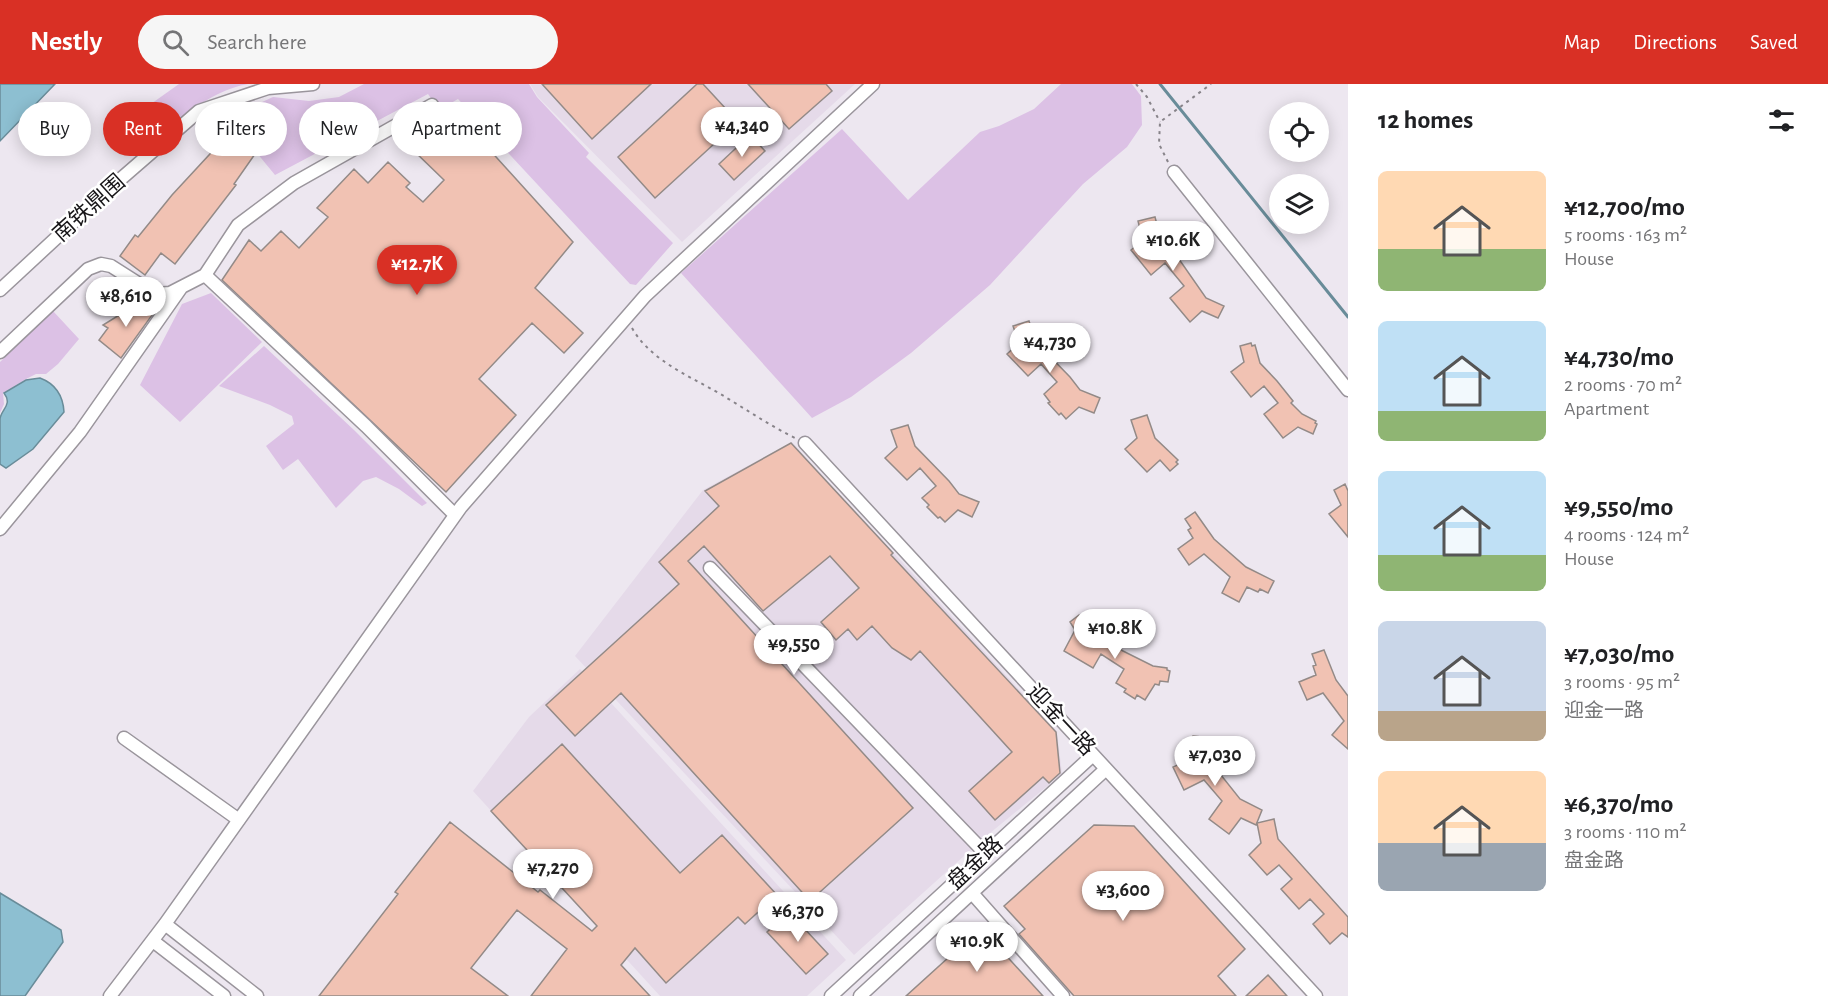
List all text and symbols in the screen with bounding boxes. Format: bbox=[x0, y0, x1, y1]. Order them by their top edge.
search box bbox=[138, 15, 558, 69]
icon: search bbox=[159, 26, 192, 59]
text: Nestly bbox=[30, 28, 102, 56]
text: Search here bbox=[207, 31, 307, 53]
text: Map bbox=[1564, 32, 1600, 53]
text: Directions bbox=[1633, 32, 1717, 53]
text: Saved bbox=[1750, 32, 1798, 53]
chip: Buy bbox=[18, 102, 91, 156]
chip: Rent bbox=[103, 102, 183, 156]
chip: Filters bbox=[195, 102, 287, 156]
chip: New bbox=[299, 102, 379, 156]
chip: Apartment bbox=[391, 102, 522, 156]
map controls bbox=[1269, 102, 1329, 234]
button: locate bbox=[1269, 102, 1329, 162]
icon: filters bbox=[1765, 104, 1798, 137]
pin: ¥4,340 bbox=[693, 107, 791, 158]
text: 12 homes bbox=[1378, 107, 1473, 133]
text: ¥4,340 bbox=[715, 116, 769, 136]
street label: 南铁鼎围 bbox=[48, 170, 129, 246]
button: layers bbox=[1269, 174, 1329, 234]
text: ¥12,700/mo bbox=[1564, 194, 1685, 220]
icon: home bbox=[1426, 195, 1498, 267]
pin: ¥10.6K bbox=[1124, 221, 1222, 272]
text: 5 rooms · 163 m² bbox=[1564, 225, 1687, 245]
text: ¥10.6K bbox=[1146, 230, 1200, 250]
pin: ¥12.7K bbox=[368, 245, 466, 296]
text: House bbox=[1564, 249, 1614, 269]
text: ¥12.7K bbox=[391, 254, 443, 274]
pin: ¥8,610 bbox=[77, 277, 175, 328]
text: ¥8,610 bbox=[100, 286, 152, 306]
pin: ¥4,730 bbox=[1001, 323, 1099, 374]
text: ¥4,730 bbox=[1024, 332, 1076, 352]
text: ¥4,730/mo bbox=[1564, 344, 1674, 370]
icon: home bbox=[1426, 345, 1498, 417]
text: 2 rooms · 70 m² bbox=[1564, 375, 1682, 395]
text: Apartment bbox=[1564, 399, 1649, 419]
text: ¥9,550/mo bbox=[1564, 494, 1673, 520]
icon: home bbox=[1426, 495, 1498, 567]
text: 4 rooms · 124 m² bbox=[1564, 525, 1689, 545]
text: House bbox=[1564, 549, 1614, 569]
pin: ¥10.8K bbox=[1066, 609, 1164, 660]
text: ¥10.8K bbox=[1088, 618, 1142, 638]
pin: ¥9,550 bbox=[745, 625, 843, 676]
text: ¥9,550 bbox=[768, 634, 820, 654]
text: ¥7,030/mo bbox=[1564, 641, 1674, 667]
icon: home bbox=[1426, 645, 1498, 717]
text: 3 rooms · 95 m² bbox=[1564, 672, 1680, 692]
street label: 迎金一路 bbox=[1023, 680, 1100, 760]
text: 迎金一路 bbox=[1564, 701, 1644, 721]
pin: ¥7,030 bbox=[1166, 736, 1264, 787]
text: ¥7,030 bbox=[1188, 745, 1242, 765]
text: ¥6,370/mo bbox=[1564, 791, 1673, 817]
icon: home bbox=[1426, 795, 1498, 867]
text: 3 rooms · 110 m² bbox=[1564, 822, 1687, 842]
street label: 盘金路 bbox=[943, 832, 1007, 894]
pin: ¥7,270 bbox=[504, 849, 602, 900]
text: 盘金路 bbox=[1564, 851, 1624, 871]
text: ¥7,270 bbox=[527, 858, 579, 878]
pin: ¥3,600 bbox=[1074, 871, 1172, 922]
text: ¥3,600 bbox=[1096, 880, 1150, 900]
pin: ¥6,370 bbox=[749, 892, 847, 943]
text: ¥6,370 bbox=[772, 901, 824, 921]
pin: ¥10.9K bbox=[928, 922, 1026, 973]
text: ¥10.9K bbox=[950, 931, 1004, 951]

